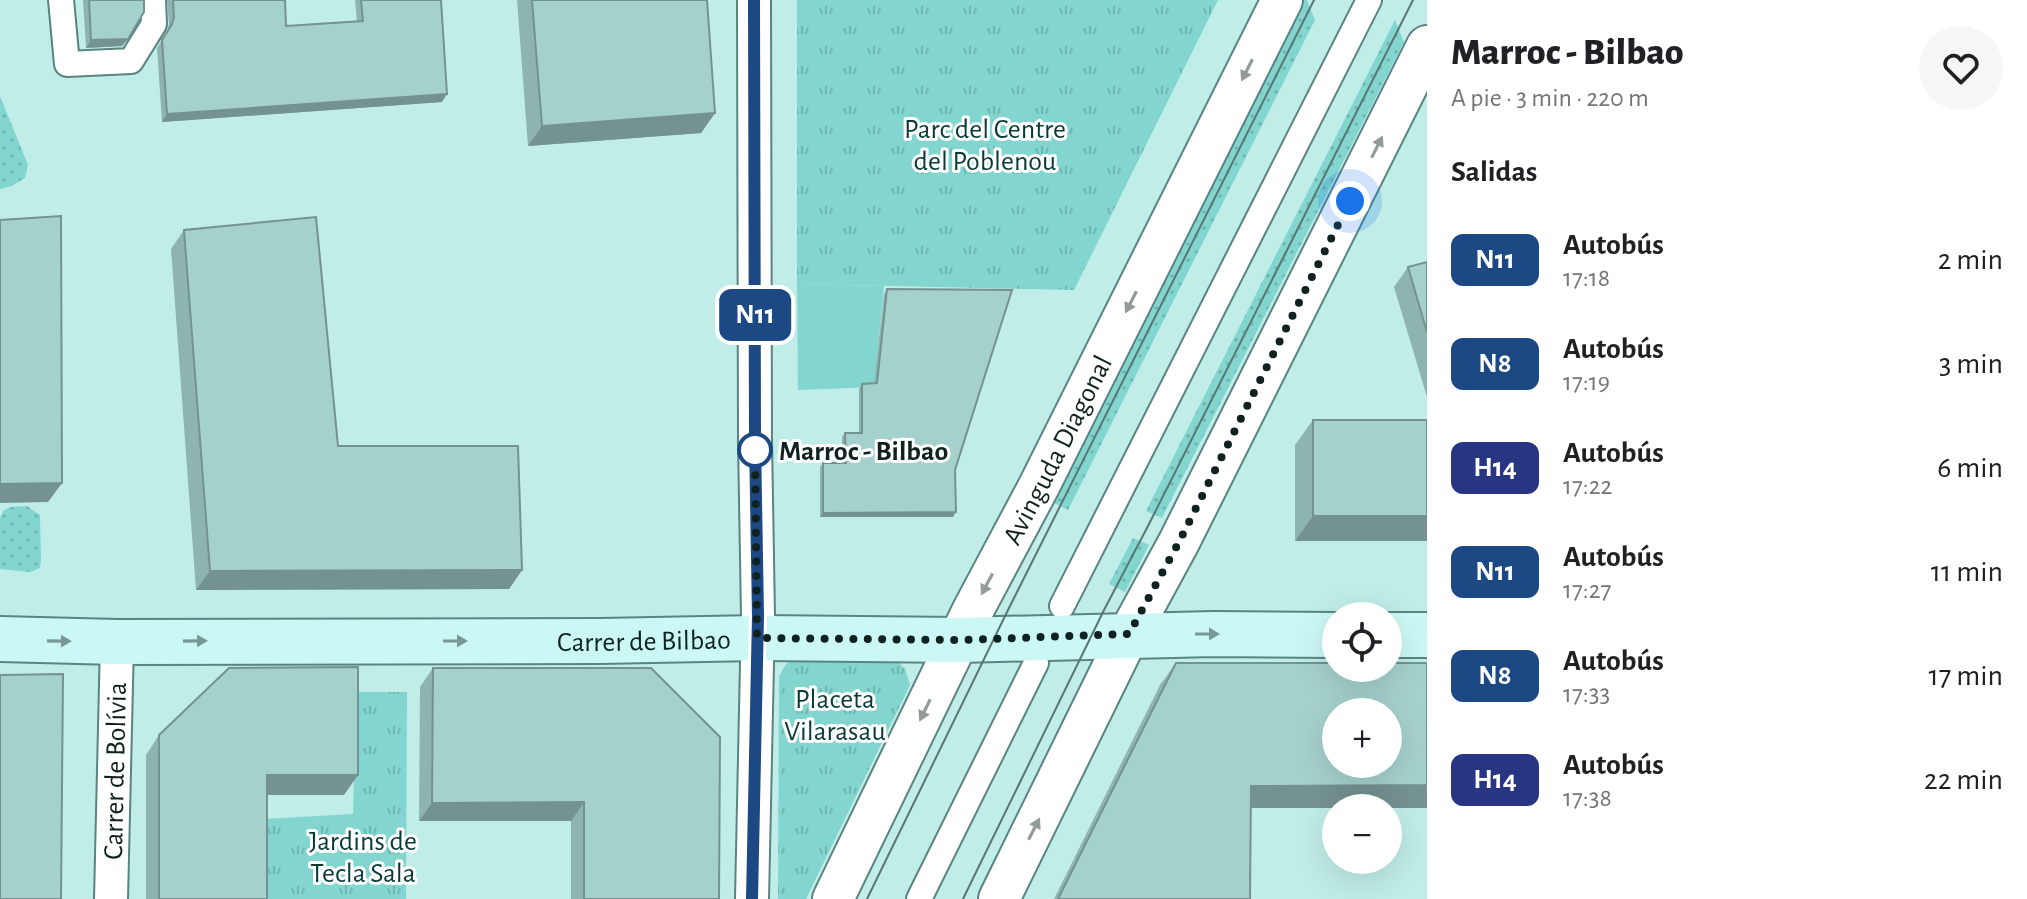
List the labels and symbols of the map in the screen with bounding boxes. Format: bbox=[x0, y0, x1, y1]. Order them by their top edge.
one-way arrow bbox=[1240, 58, 1254, 81]
park label: Parc del Centre del Poblenou bbox=[904, 116, 1066, 176]
one-way arrow bbox=[1370, 135, 1384, 158]
your location bbox=[1330, 181, 1370, 221]
line badge: N11 bbox=[709, 289, 801, 341]
one-way arrow bbox=[1124, 291, 1137, 314]
street label: Avinguda Diagonal bbox=[999, 351, 1118, 550]
marker: Marroc - Bilbao bbox=[738, 433, 772, 467]
place label: Marroc - Bilbao bbox=[779, 438, 948, 466]
one-way arrow bbox=[980, 572, 993, 595]
street label: Carrer de Bilbao bbox=[557, 627, 731, 657]
one-way arrow bbox=[1195, 628, 1220, 640]
one-way arrow bbox=[47, 634, 72, 647]
one-way arrow bbox=[183, 635, 208, 647]
one-way arrow bbox=[443, 635, 468, 647]
street label: Carrer de Bolívia bbox=[100, 682, 132, 860]
park label: Placeta Vilarasau bbox=[784, 686, 886, 746]
one-way arrow bbox=[918, 698, 932, 721]
one-way arrow bbox=[1027, 818, 1041, 841]
park label: Jardins de Tecla Sala bbox=[309, 828, 417, 888]

